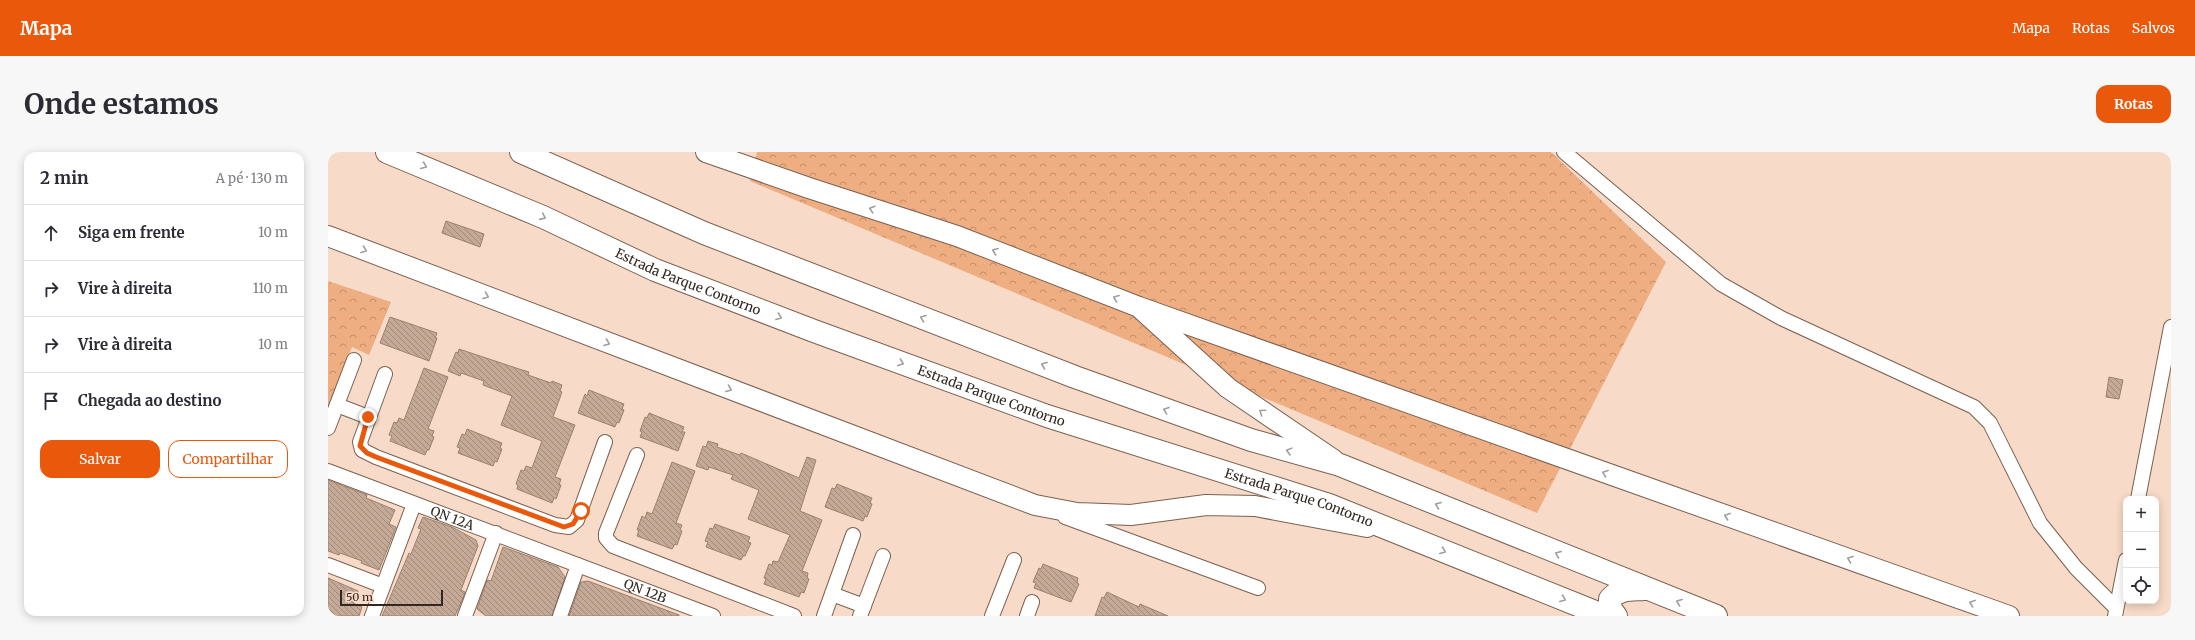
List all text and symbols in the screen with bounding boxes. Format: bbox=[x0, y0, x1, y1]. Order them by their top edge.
text: Mapa bbox=[20, 16, 72, 40]
text: Mapa bbox=[2013, 19, 2050, 37]
text: Rotas bbox=[2072, 19, 2110, 37]
text: Salvos bbox=[2132, 19, 2175, 37]
button: Rotas bbox=[2096, 85, 2171, 123]
text: Onde estamos bbox=[24, 86, 219, 122]
one-way arrow bbox=[420, 162, 427, 170]
text: 2 min bbox=[40, 167, 88, 189]
text: A pé · 130 m bbox=[216, 170, 288, 187]
one-way arrow bbox=[869, 205, 876, 213]
one-way arrow bbox=[539, 212, 547, 220]
icon: ahead bbox=[40, 222, 62, 244]
text: Siga em frente bbox=[78, 223, 185, 242]
text: 10 m bbox=[258, 224, 288, 241]
street label: Estrada Parque Contorno bbox=[613, 244, 764, 319]
one-way arrow bbox=[361, 245, 368, 253]
one-way arrow bbox=[992, 247, 999, 255]
icon: right bbox=[40, 278, 62, 300]
text: Vire à direita bbox=[78, 279, 172, 298]
text: 110 m bbox=[253, 280, 288, 297]
one-way arrow bbox=[482, 292, 489, 300]
one-way arrow bbox=[1113, 295, 1121, 303]
one-way arrow bbox=[775, 313, 782, 321]
one-way arrow bbox=[919, 314, 926, 322]
icon: right bbox=[40, 334, 62, 356]
text: Vire à direita bbox=[78, 335, 172, 354]
text: 10 m bbox=[258, 336, 288, 353]
one-way arrow bbox=[604, 338, 611, 346]
one-way arrow bbox=[897, 358, 904, 366]
street label: Estrada Parque Contorno bbox=[915, 361, 1068, 430]
one-way arrow bbox=[1041, 361, 1048, 369]
one-way arrow bbox=[725, 385, 732, 393]
icon: arrive bbox=[40, 390, 62, 412]
text: Chegada ao destino bbox=[78, 391, 221, 410]
one-way arrow bbox=[1163, 406, 1170, 414]
route end bbox=[359, 408, 377, 426]
one-way arrow bbox=[1259, 410, 1266, 417]
button: Salvar bbox=[40, 440, 160, 478]
button: Compartilhar bbox=[168, 440, 288, 478]
one-way arrow bbox=[1286, 447, 1293, 456]
street label: Estrada Parque Contorno bbox=[1223, 464, 1376, 531]
one-way arrow bbox=[1601, 469, 1608, 477]
map controls bbox=[2123, 496, 2159, 604]
button: + bbox=[2123, 496, 2159, 532]
one-way arrow bbox=[1435, 501, 1442, 509]
street label: QN 12A bbox=[428, 502, 477, 534]
route start bbox=[572, 502, 590, 520]
one-way arrow bbox=[1724, 512, 1731, 521]
button: − bbox=[2123, 532, 2159, 568]
one-way arrow bbox=[1439, 546, 1446, 554]
one-way arrow bbox=[1555, 550, 1562, 558]
one-way arrow bbox=[1846, 556, 1853, 564]
button: locate bbox=[2123, 568, 2159, 604]
street label: QN 12B bbox=[621, 575, 669, 606]
scale bar bbox=[340, 588, 443, 607]
text: 50 m bbox=[346, 590, 373, 604]
one-way arrow bbox=[1560, 595, 1567, 603]
one-way arrow bbox=[1676, 599, 1683, 607]
one-way arrow bbox=[1969, 599, 1976, 608]

